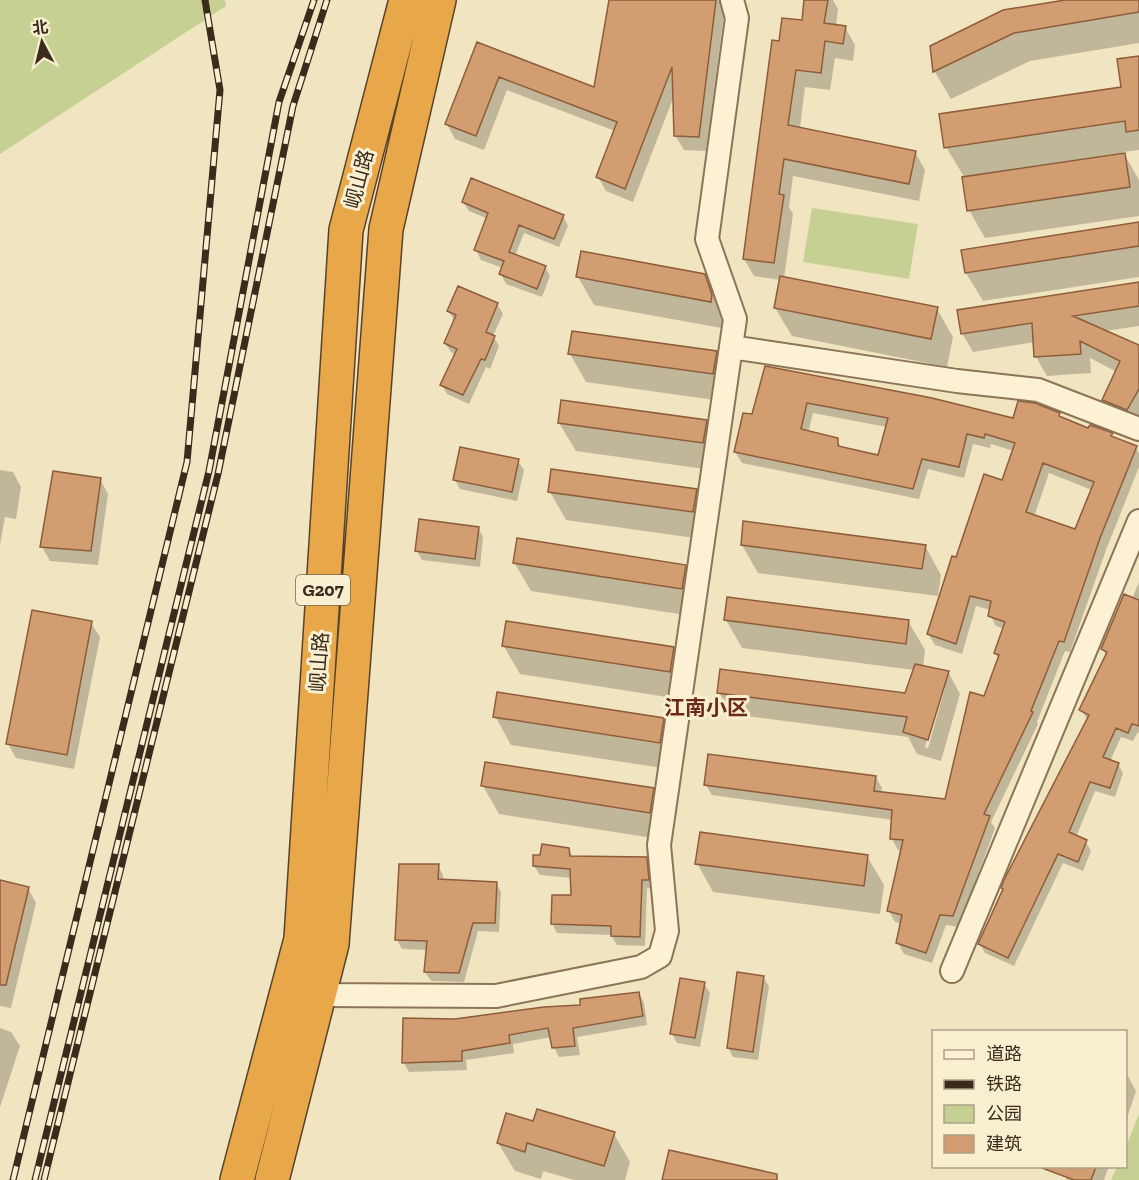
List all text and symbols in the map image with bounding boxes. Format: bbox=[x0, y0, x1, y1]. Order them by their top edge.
north arrow bbox=[12, 12, 72, 72]
text: 北 bbox=[31, 17, 49, 38]
street label: 岘山路 bbox=[340, 147, 378, 211]
road number: G207 bbox=[296, 575, 350, 605]
street label: 岘山路 bbox=[305, 631, 333, 693]
district label: 江南小区 bbox=[664, 695, 748, 720]
legend bbox=[932, 1030, 1127, 1168]
text: 道路 bbox=[986, 1043, 1022, 1065]
text: 铁路 bbox=[986, 1073, 1022, 1095]
text: 公园 bbox=[986, 1103, 1022, 1125]
text: 建筑 bbox=[986, 1133, 1022, 1155]

